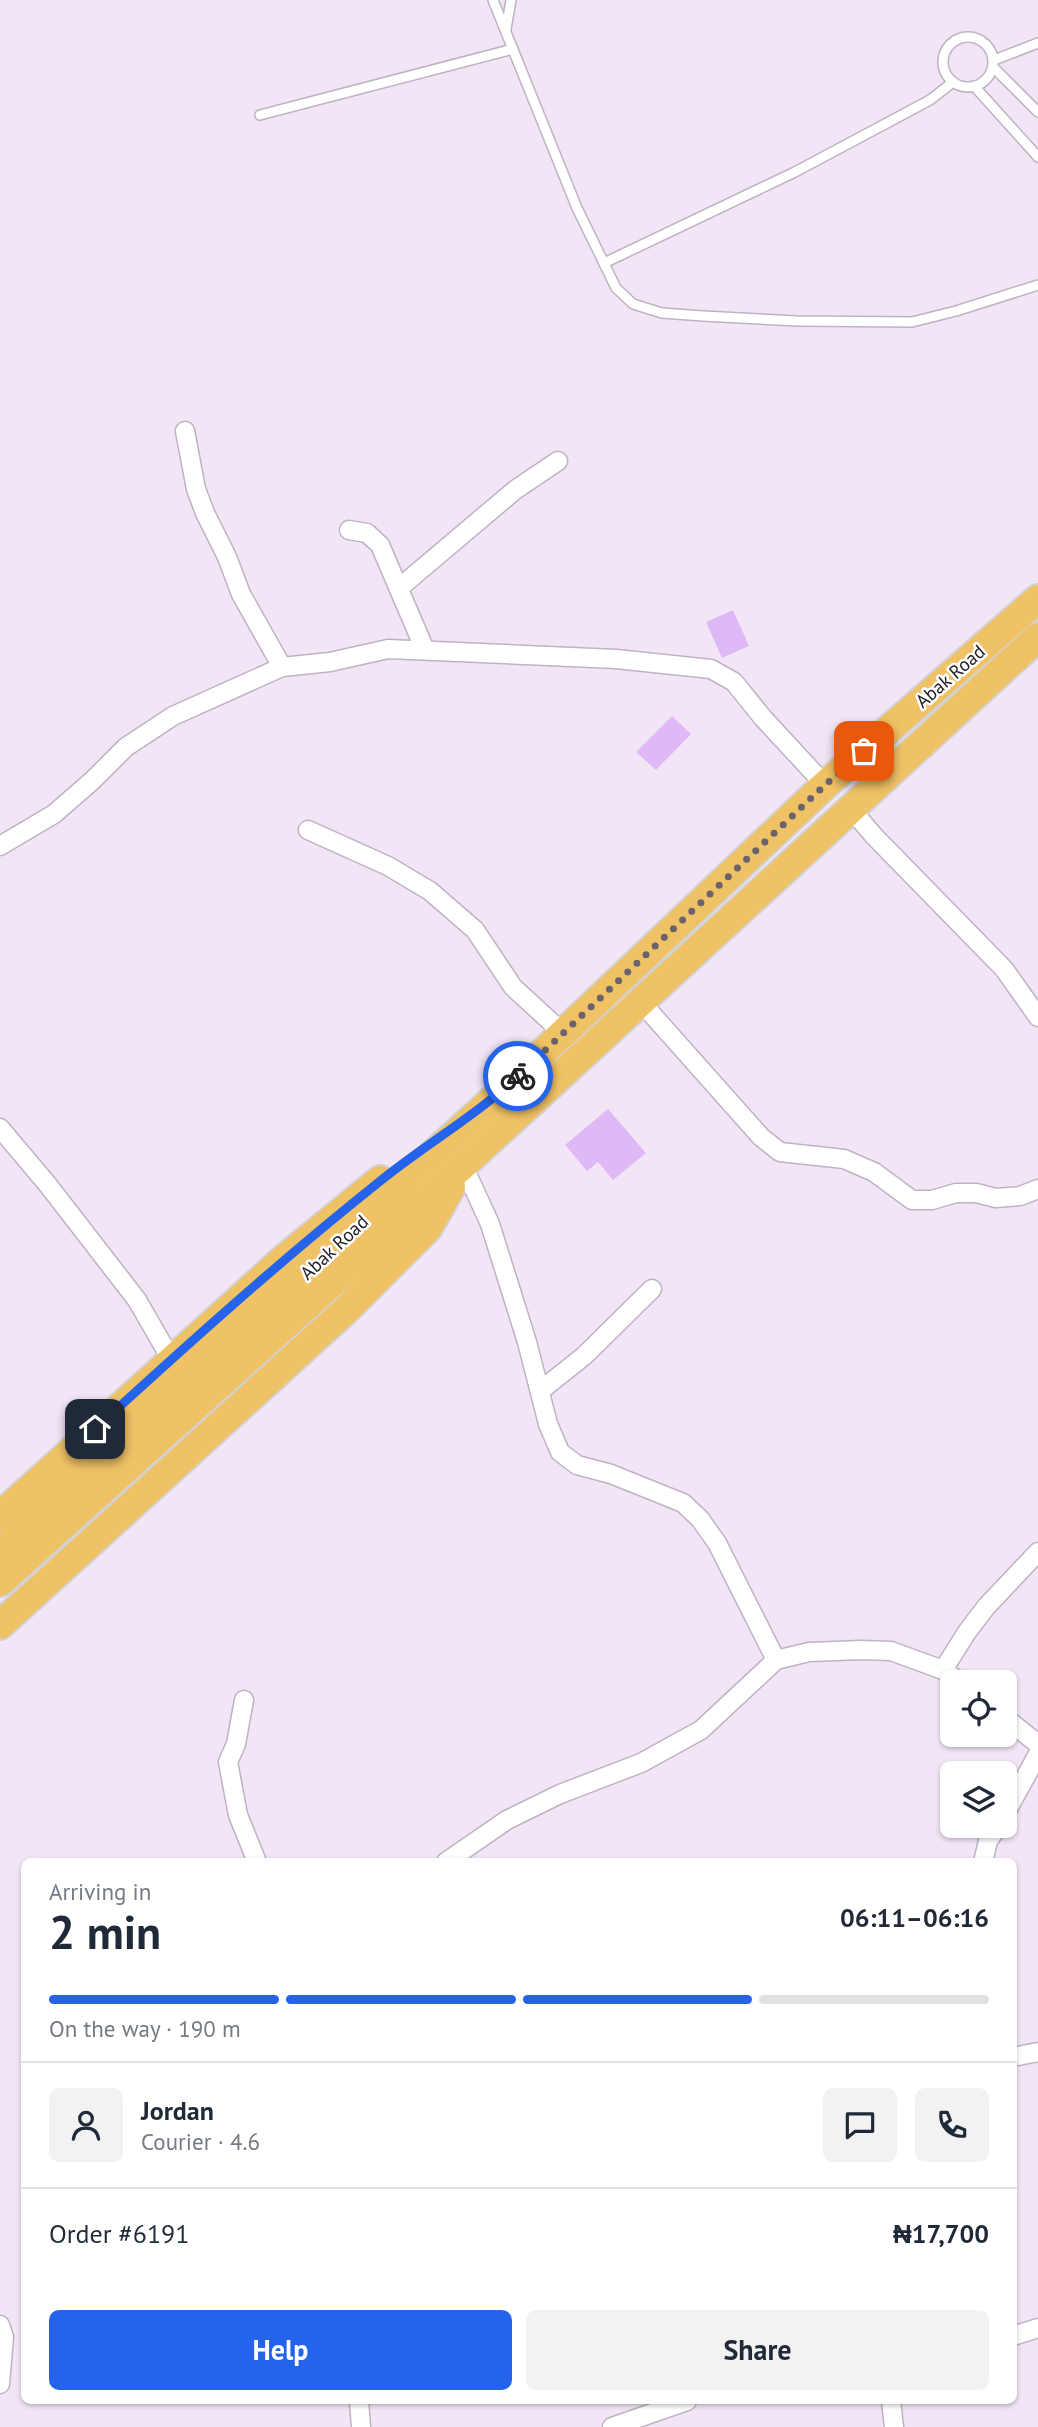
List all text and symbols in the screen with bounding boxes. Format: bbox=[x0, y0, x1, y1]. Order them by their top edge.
street label: Abak Road bbox=[910, 639, 990, 713]
pin bbox=[834, 721, 894, 781]
icon: bag bbox=[845, 732, 883, 770]
courier bbox=[483, 1041, 553, 1111]
icon: bike bbox=[499, 1057, 537, 1095]
street label: Abak Road bbox=[295, 1209, 373, 1285]
pin bbox=[65, 1399, 125, 1459]
icon: home bbox=[76, 1410, 114, 1448]
map controls bbox=[940, 1670, 1017, 1838]
button: locate bbox=[940, 1670, 1017, 1747]
button: layers bbox=[940, 1761, 1017, 1838]
text: Arriving in bbox=[49, 1877, 151, 1906]
text: 06:11–06:16 bbox=[840, 1901, 989, 1934]
text: 2 min bbox=[49, 1902, 161, 1962]
text: On the way · 190 m bbox=[49, 2014, 241, 2043]
button: person bbox=[49, 2088, 123, 2162]
button: chat bbox=[823, 2088, 897, 2162]
button: phone bbox=[915, 2088, 989, 2162]
text: Jordan bbox=[141, 2094, 214, 2127]
text: Courier · 4.6 bbox=[141, 2127, 260, 2156]
text: Order #6191 bbox=[49, 2217, 189, 2250]
text: ₦17,700 bbox=[893, 2217, 989, 2250]
button: Help bbox=[49, 2310, 512, 2390]
button: Share bbox=[526, 2310, 989, 2390]

